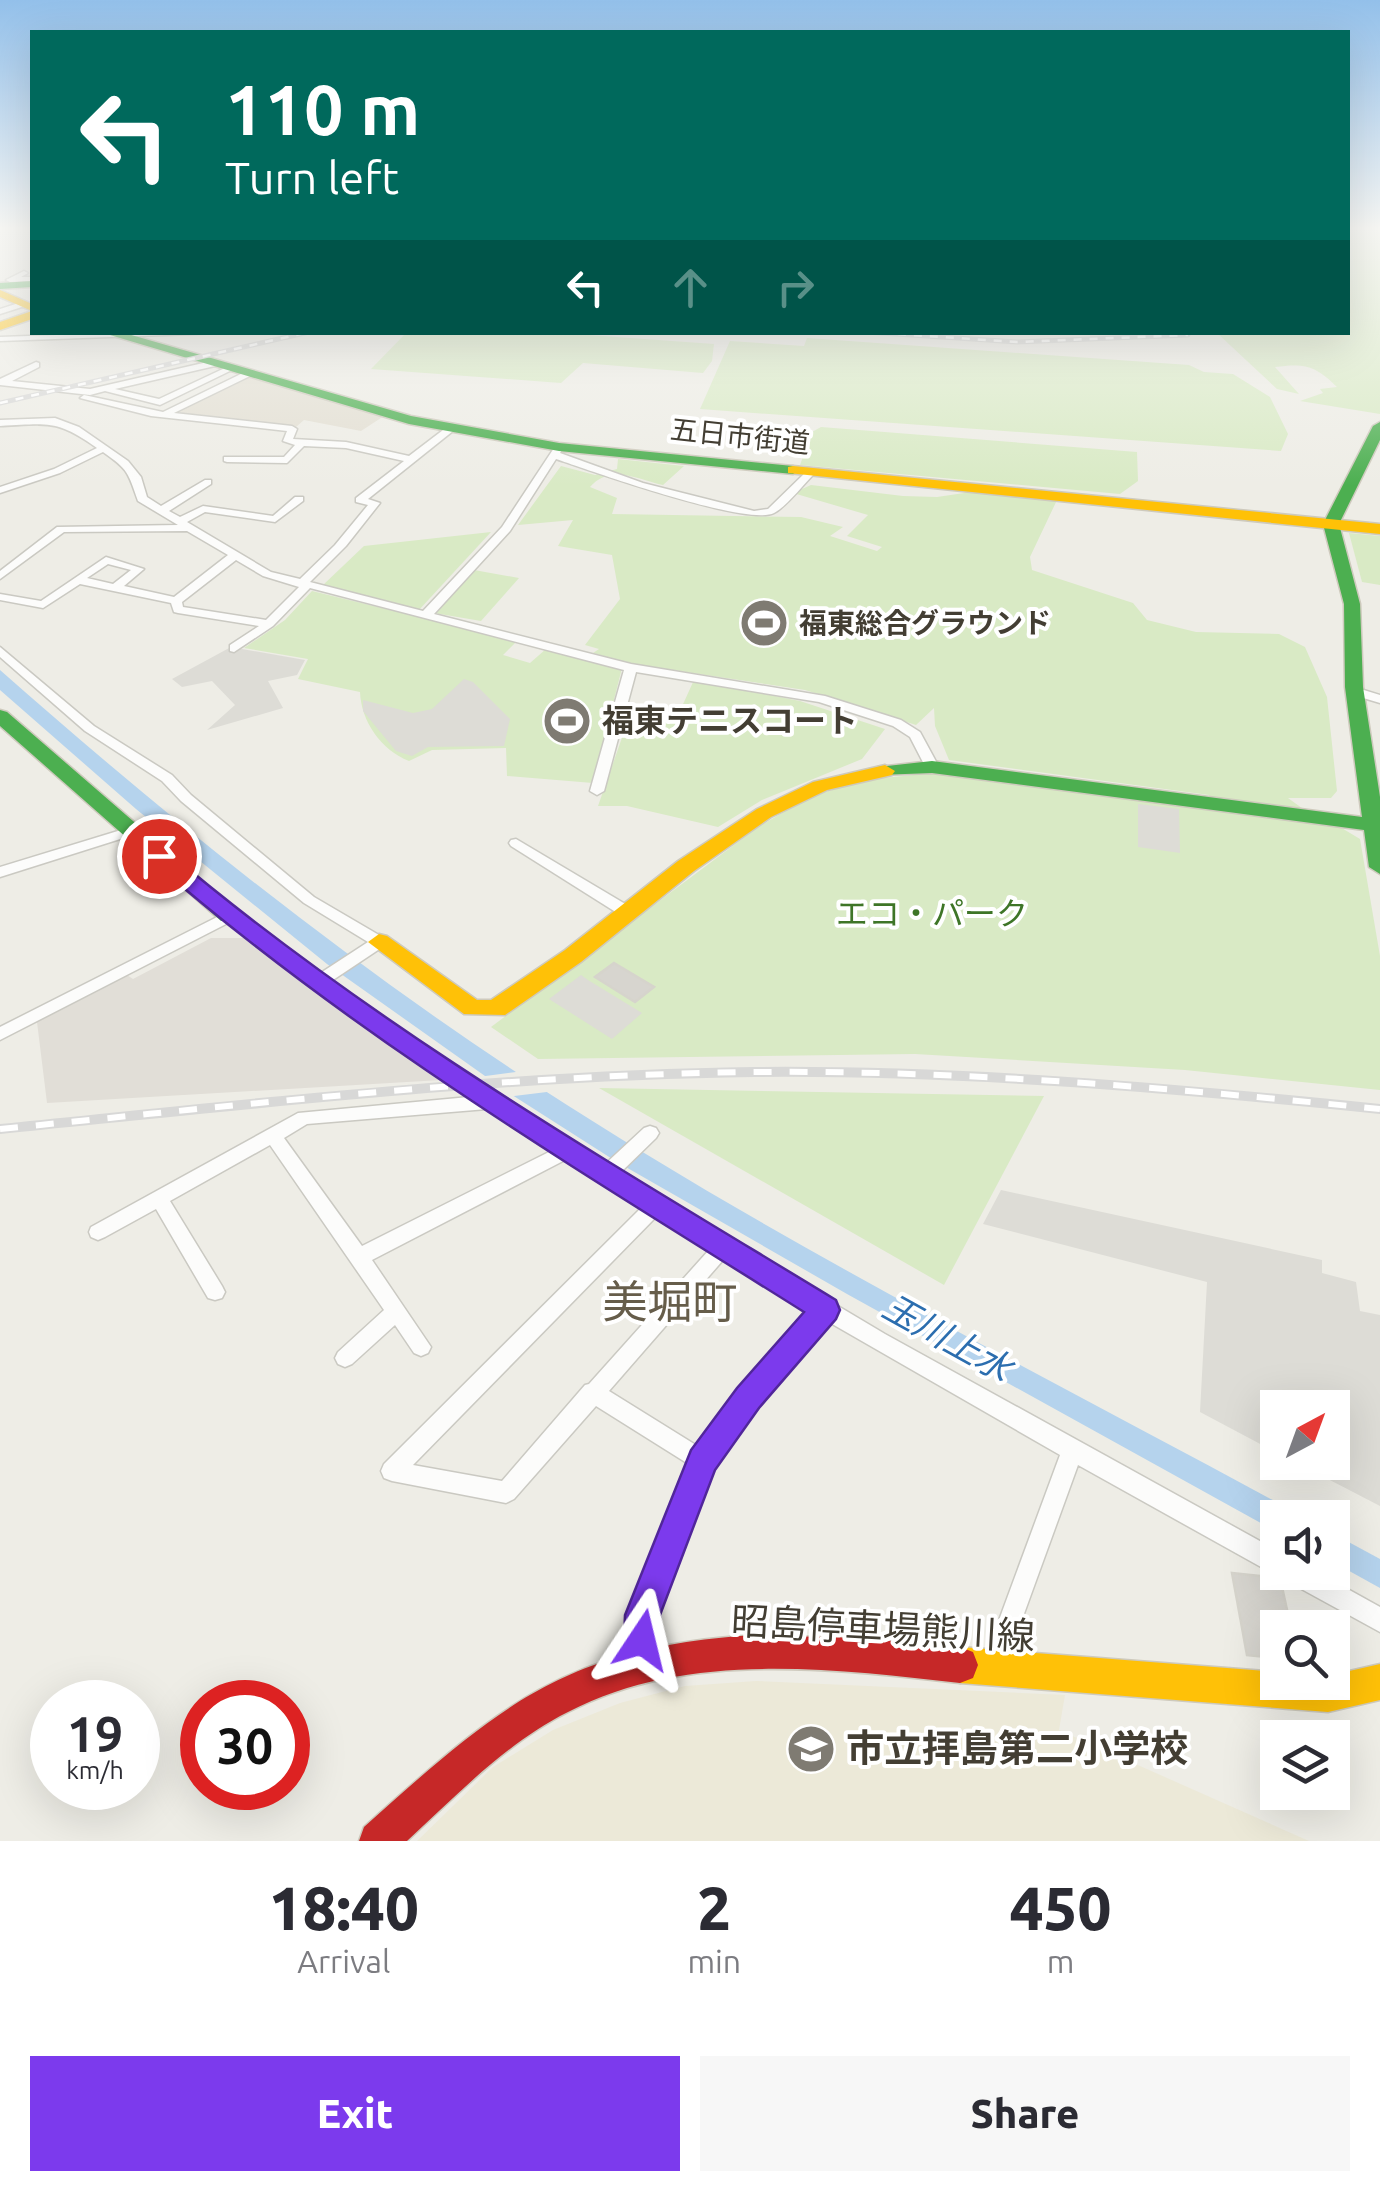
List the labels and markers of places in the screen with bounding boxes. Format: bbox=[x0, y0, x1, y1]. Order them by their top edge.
sports icon: 福東総合グラウンド bbox=[738, 597, 790, 649]
place label: 福東総合グラウンド bbox=[799, 607, 1051, 638]
sports icon: 福東テニスコート bbox=[541, 695, 593, 747]
place label: 福東テニスコート bbox=[602, 702, 858, 738]
pin bbox=[117, 814, 202, 899]
school or university icon: 市立拝島第二小学校 bbox=[785, 1723, 837, 1775]
place label: 市立拝島第二小学校 bbox=[846, 1727, 1188, 1769]

